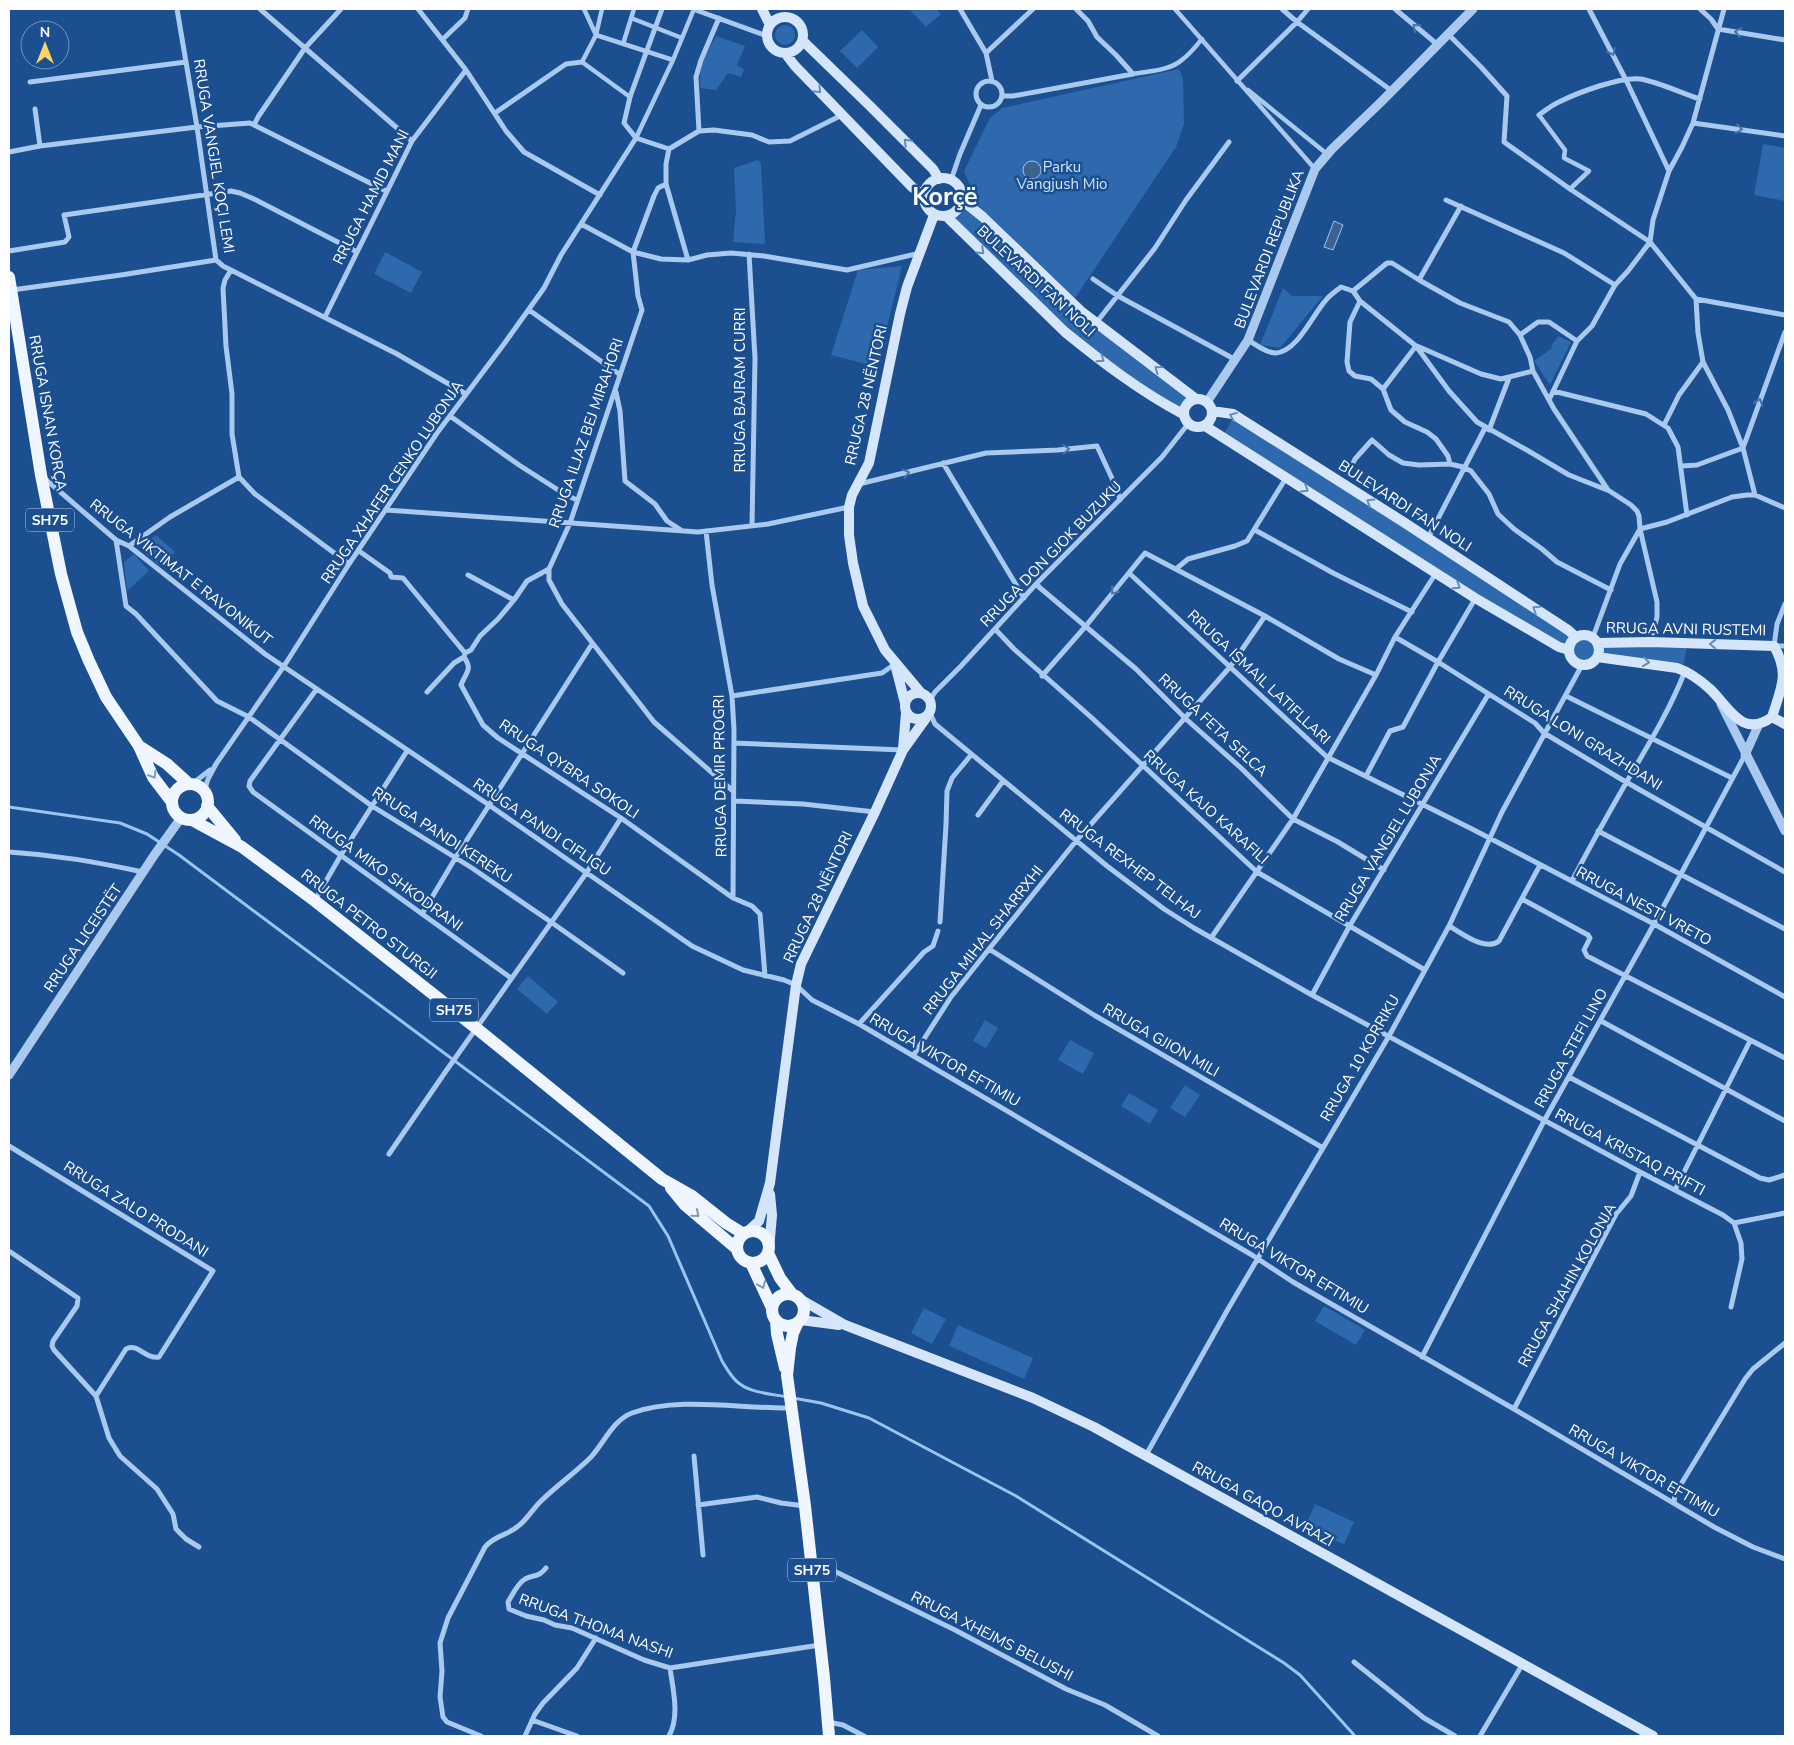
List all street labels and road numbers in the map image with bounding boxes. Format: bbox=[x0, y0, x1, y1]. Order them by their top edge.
street label: RRUGA VANGJEL KOÇI LEMI bbox=[189, 57, 239, 255]
street label: RRUGA HAMID MANI bbox=[328, 126, 414, 268]
street label: BULEVARDI REPUBLIKA bbox=[1229, 167, 1309, 331]
street label: BULEVARDI FAN NOLI bbox=[973, 221, 1099, 341]
street label: RRUGA BAJRAM CURRI bbox=[730, 307, 750, 473]
street label: RRUGA 28 NËNTORI bbox=[840, 323, 892, 467]
street label: RRUGA ISNAN KORÇA bbox=[24, 334, 72, 493]
street label: RRUGA ILJAZ BEJ MIRAHORI bbox=[544, 335, 628, 531]
street label: RRUGA XHAFER CENKO LUBONJA bbox=[316, 376, 468, 588]
street label: BULEVARDI FAN NOLI bbox=[1335, 455, 1475, 557]
street label: RRUGA DON GJOK BUZUKU bbox=[976, 477, 1126, 631]
street label: RRUGA VIKTIMAT E RAVONIKUT bbox=[86, 494, 276, 650]
road number: SH75 bbox=[26, 508, 74, 532]
street label: RRUGA ISMAIL LATIFLLARI bbox=[1183, 605, 1335, 749]
street label: RRUGA AVNI RUSTEMI bbox=[1606, 618, 1766, 640]
street label: RRUGA FETA SELCA bbox=[1154, 669, 1272, 781]
street label: RRUGA LONI GRAZHDANI bbox=[1500, 681, 1666, 795]
street label: RRUGA DEMIR PROGRI bbox=[709, 694, 731, 858]
street label: RRUGA QYBRA SOKOLI bbox=[495, 715, 643, 823]
street label: RRUGA KAJO KARAFILI bbox=[1139, 745, 1273, 869]
street label: RRUGA VANGJEL LUBONJA bbox=[1330, 751, 1446, 925]
street label: RRUGA PANDI CIFLIGU bbox=[469, 773, 615, 881]
street label: RRUGA PANDI KEREKU bbox=[368, 782, 516, 888]
street label: RRUGA REXHEP TELHAJ bbox=[1055, 804, 1205, 924]
street label: RRUGA MIKO SHKODRANI bbox=[305, 810, 467, 936]
street label: RRUGA 28 NËNTORI bbox=[779, 828, 857, 966]
street label: RRUGA MIHAL SHARRXHI bbox=[918, 861, 1048, 1019]
street label: RRUGA NESTI VRETO bbox=[1573, 862, 1715, 950]
street label: RRUGA PETRO STURGJI bbox=[297, 865, 441, 983]
street label: RRUGA LICEISTËT bbox=[39, 880, 127, 996]
street label: RRUGA STEFI LINO bbox=[1530, 985, 1612, 1111]
street label: RRUGA 10 KORRIKU bbox=[1316, 991, 1404, 1125]
road number: SH75 bbox=[430, 998, 478, 1022]
street label: RRUGA GJION MILI bbox=[1099, 998, 1223, 1082]
street label: RRUGA VIKTOR EFTIMIU bbox=[866, 1009, 1024, 1111]
street label: RRUGA KRISTAQ PRIFTI bbox=[1551, 1104, 1709, 1200]
street label: RRUGA ZALO PRODANI bbox=[60, 1156, 212, 1262]
street label: RRUGA SHAHIN KOLONJA bbox=[1513, 1199, 1621, 1371]
street label: RRUGA VIKTOR EFTIMIU bbox=[1216, 1213, 1372, 1319]
street label: RRUGA VIKTOR EFTIMIU bbox=[1565, 1420, 1723, 1522]
street label: RRUGA GAQO AVRAZI bbox=[1189, 1457, 1337, 1551]
road number: SH75 bbox=[788, 1558, 836, 1582]
street label: RRUGA XHEJMS BELUSHI bbox=[908, 1586, 1076, 1686]
street label: RRUGA THOMA NASHI bbox=[516, 1589, 676, 1663]

